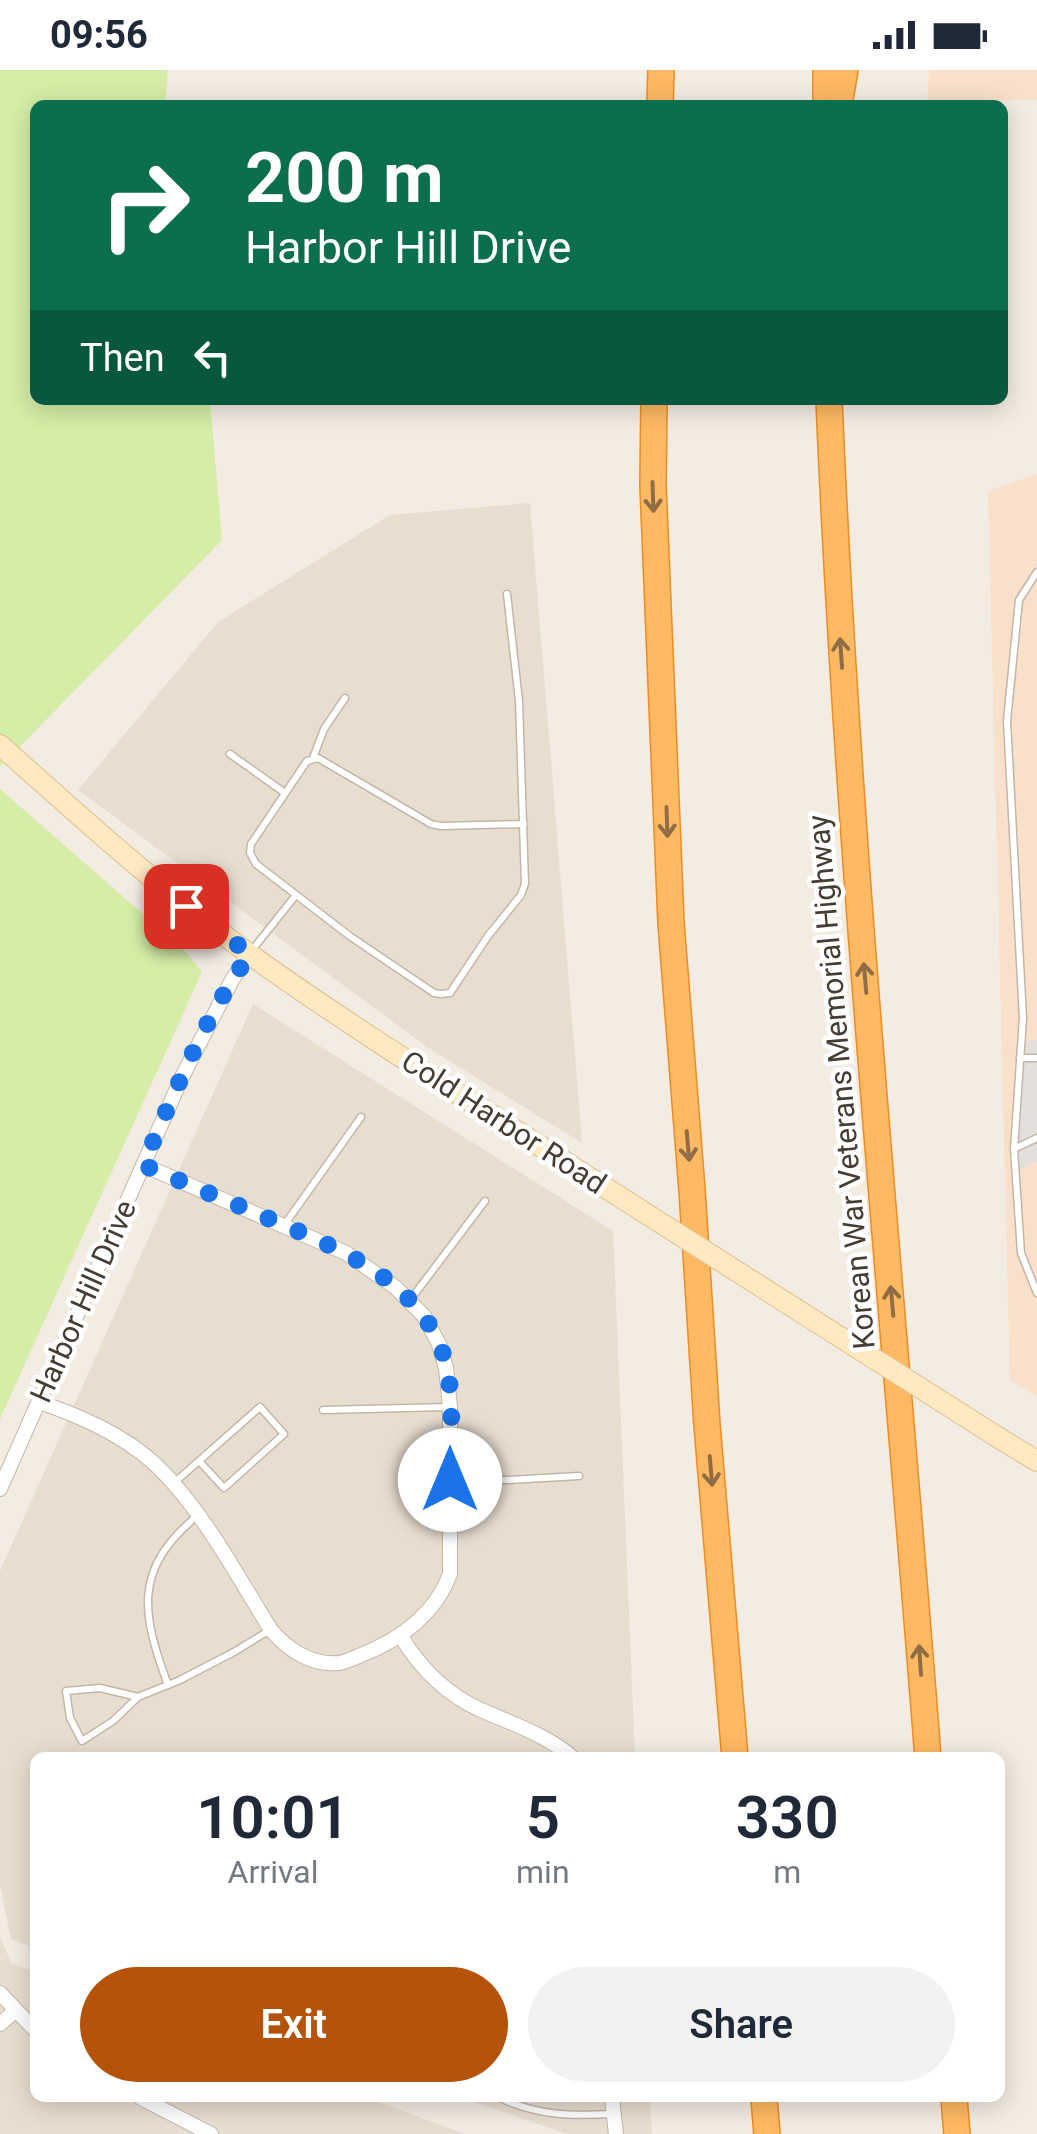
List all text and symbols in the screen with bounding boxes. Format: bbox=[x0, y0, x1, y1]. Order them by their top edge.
text: 09:56 bbox=[50, 13, 148, 57]
text: 200 m bbox=[245, 137, 444, 219]
icon: right bbox=[80, 140, 210, 270]
text: Harbor Hill Drive bbox=[245, 221, 571, 274]
icon: left bbox=[185, 330, 240, 385]
text: Then bbox=[80, 336, 165, 380]
one-way arrow bbox=[644, 481, 663, 513]
one-way arrow bbox=[831, 638, 850, 670]
one-way arrow bbox=[658, 806, 677, 838]
street label: Korean War Veterans Memorial Highway bbox=[800, 813, 882, 1351]
pin bbox=[144, 864, 229, 949]
icon: arrive bbox=[159, 879, 214, 934]
one-way arrow bbox=[855, 962, 874, 994]
street label: Cold Harbor Road bbox=[395, 1043, 613, 1201]
one-way arrow bbox=[679, 1130, 698, 1162]
street label: Harbor Hill Drive bbox=[23, 1194, 143, 1408]
one-way arrow bbox=[882, 1286, 901, 1318]
position arrow bbox=[398, 1428, 502, 1532]
one-way arrow bbox=[702, 1454, 721, 1486]
one-way arrow bbox=[911, 1645, 930, 1677]
text: 10:01 bbox=[196, 1782, 350, 1853]
text: 5 bbox=[526, 1782, 560, 1853]
text: 330 bbox=[736, 1782, 839, 1853]
text: Arrival bbox=[228, 1853, 318, 1891]
text: min bbox=[516, 1853, 570, 1891]
text: m bbox=[773, 1853, 801, 1891]
button: Exit bbox=[80, 1967, 508, 2082]
button: Share bbox=[528, 1967, 955, 2082]

